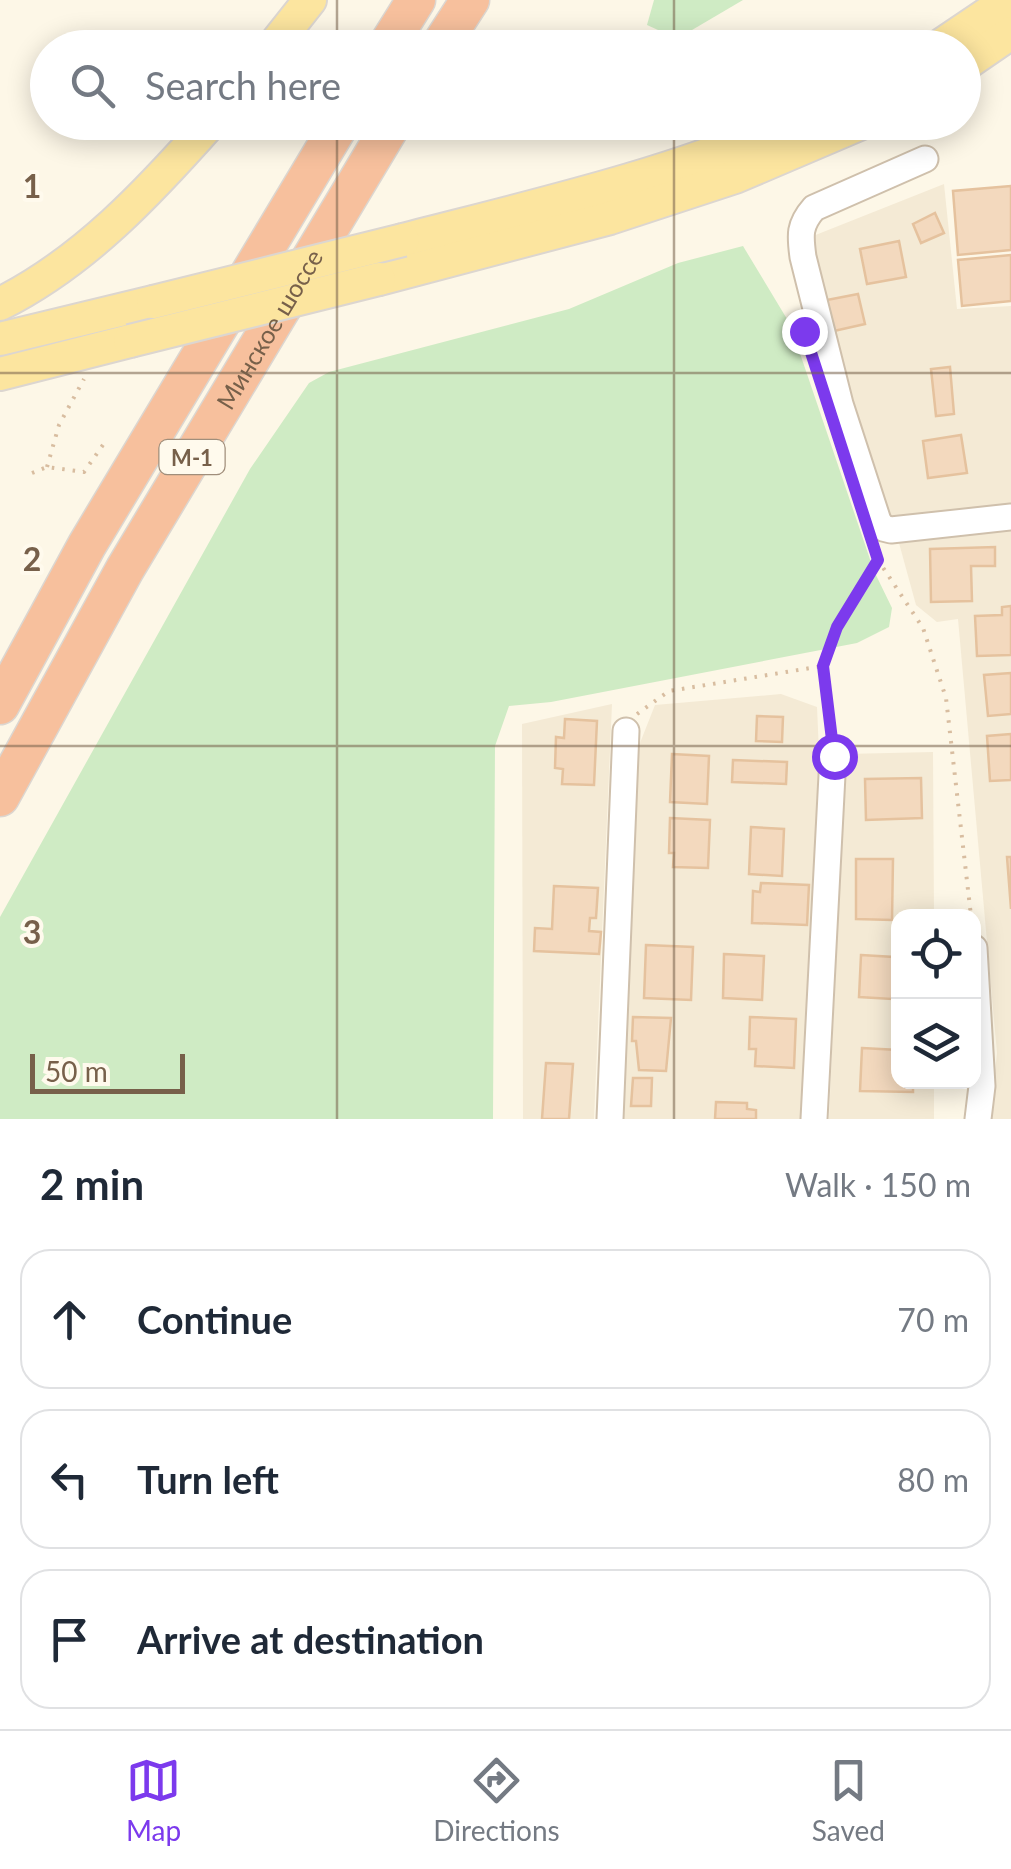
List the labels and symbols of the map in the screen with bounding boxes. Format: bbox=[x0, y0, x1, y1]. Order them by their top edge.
text: 1 bbox=[23, 166, 41, 205]
street label: Минское шоссе bbox=[210, 243, 328, 414]
route end bbox=[782, 309, 828, 355]
road number: М-1 bbox=[160, 440, 224, 474]
text: 2 bbox=[23, 539, 41, 578]
route start bbox=[812, 734, 858, 780]
text: 3 bbox=[23, 912, 41, 951]
scale bar bbox=[30, 1049, 185, 1094]

